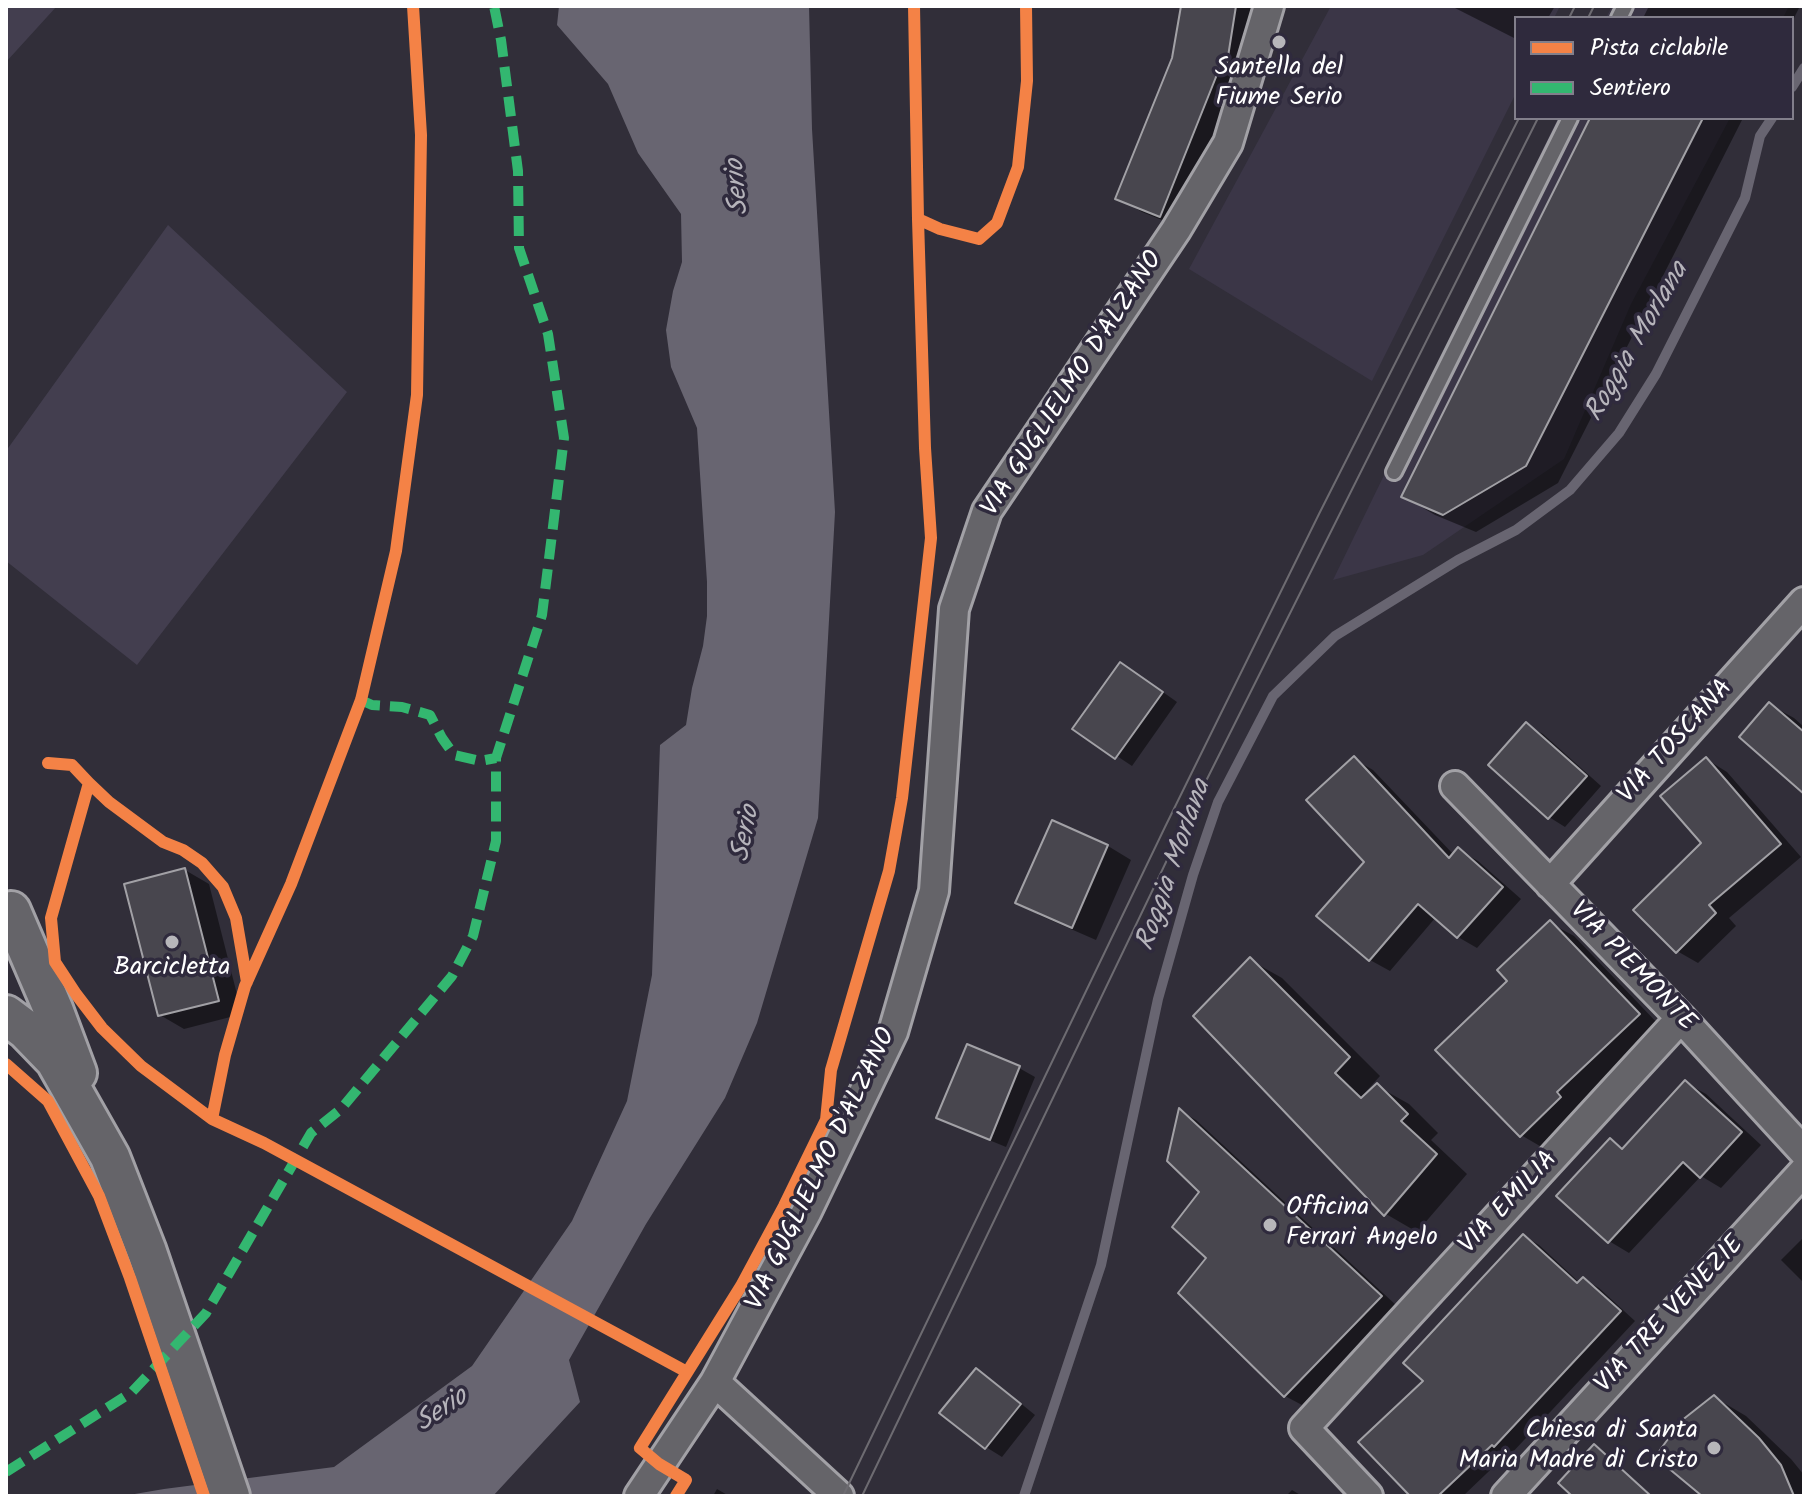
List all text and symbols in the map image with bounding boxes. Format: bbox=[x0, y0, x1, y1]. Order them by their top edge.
legend bbox=[1514, 16, 1794, 120]
text: Pista ciclabile bbox=[1590, 29, 1728, 68]
marker: Santella del Fiume Serio bbox=[1270, 33, 1288, 51]
place label: Santella del Fiume Serio bbox=[1215, 54, 1343, 116]
text: Sentiero bbox=[1590, 69, 1671, 108]
water label: Serio bbox=[721, 158, 759, 216]
street label: VIA GUGLIELMO D'ALZANO bbox=[976, 247, 1172, 523]
water label: Roggia Morlana bbox=[1580, 257, 1698, 429]
street label: VIA TOSCANA bbox=[1613, 674, 1741, 812]
water label: Roggia Morlana bbox=[1131, 776, 1221, 956]
water label: Serio bbox=[726, 803, 770, 865]
street label: VIA PIEMONTE bbox=[1561, 896, 1701, 1040]
marker: Barcicletta bbox=[163, 933, 181, 951]
place label: Barcicletta bbox=[113, 954, 231, 986]
street label: VIA GUGLIELMO D'ALZANO bbox=[741, 1024, 905, 1316]
street label: VIA EMILIA bbox=[1454, 1146, 1566, 1262]
place label: Officina Ferrari Angelo bbox=[1286, 1194, 1438, 1256]
marker: Officina Ferrari Angelo bbox=[1261, 1216, 1279, 1234]
street label: VIA TRE VENEZIE bbox=[1590, 1231, 1752, 1401]
water label: Serio bbox=[410, 1382, 476, 1442]
place label: Chiesa di Santa Maria Madre di Cristo bbox=[1459, 1417, 1698, 1478]
marker: Chiesa di Santa Maria Madre di Cristo bbox=[1705, 1439, 1723, 1457]

